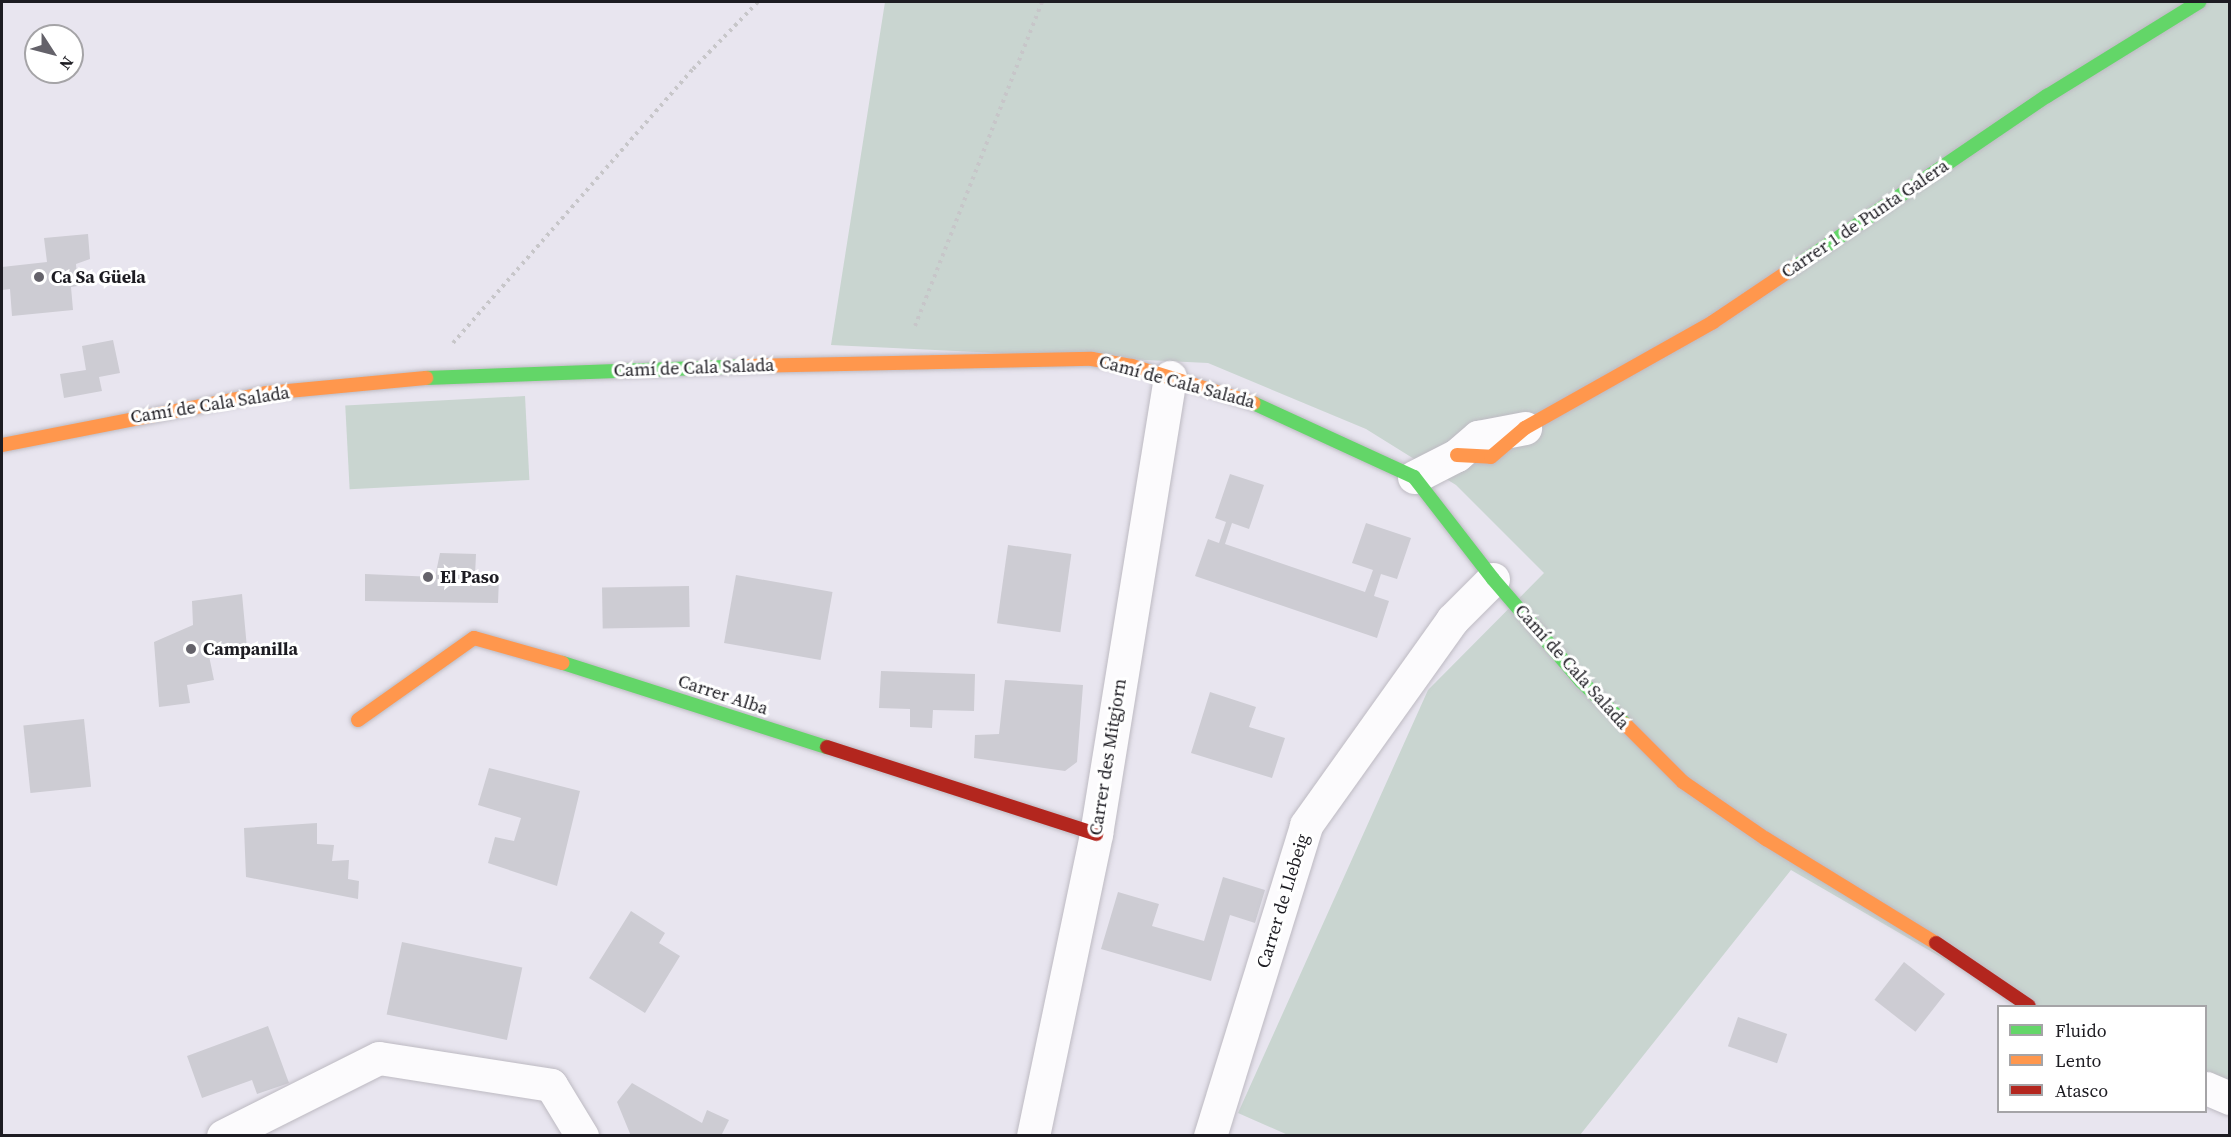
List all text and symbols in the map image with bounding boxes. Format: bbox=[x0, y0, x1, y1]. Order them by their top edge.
north arrow bbox=[24, 24, 84, 84]
text: N bbox=[55, 52, 79, 75]
street label: Carrer 1 de Punta Galera bbox=[1777, 155, 1953, 283]
place label: Ca Sa Güela bbox=[51, 266, 146, 288]
marker: Ca Sa Güela bbox=[32, 270, 46, 284]
street label: Camí de Cala Salada bbox=[1097, 351, 1257, 413]
street label: Camí de Cala Salada bbox=[613, 354, 775, 382]
street label: Camí de Cala Salada bbox=[129, 382, 291, 428]
place label: El Paso bbox=[440, 566, 499, 588]
marker: El Paso bbox=[421, 570, 435, 584]
street label: Camí de Cala Salada bbox=[1510, 600, 1634, 734]
place label: Campanilla bbox=[203, 638, 298, 660]
marker: Campanilla bbox=[184, 642, 198, 656]
street label: Carrer Alba bbox=[675, 670, 771, 720]
street label: Carrer des Mitgjorn bbox=[1085, 677, 1131, 837]
street label: Carrer de Llebeig bbox=[1252, 831, 1314, 971]
legend bbox=[1997, 1005, 2207, 1113]
text: Fluido bbox=[2055, 1018, 2107, 1043]
text: Lento bbox=[2055, 1048, 2101, 1073]
text: Atasco bbox=[2055, 1078, 2108, 1103]

